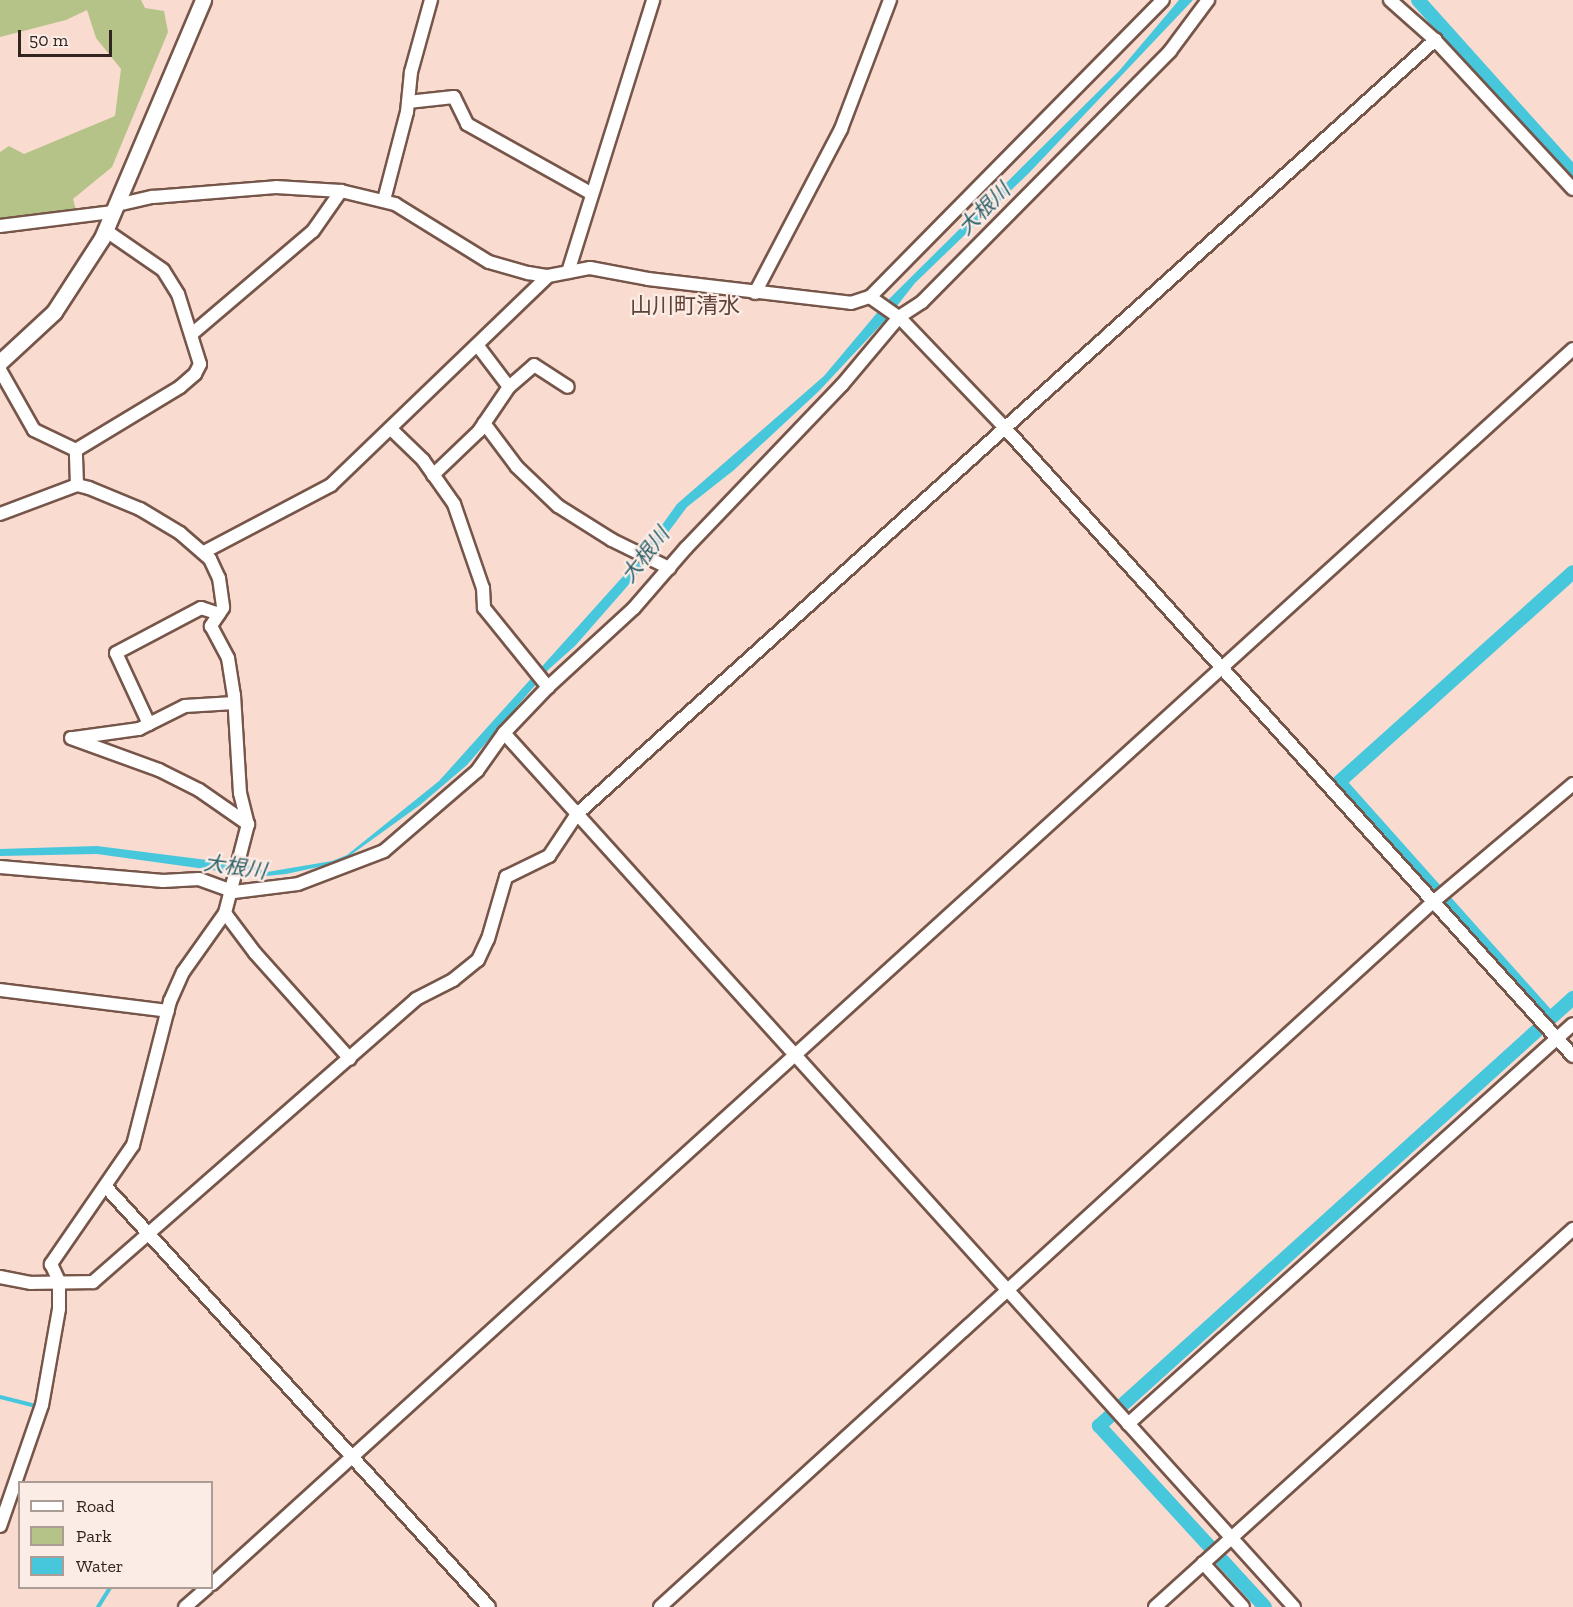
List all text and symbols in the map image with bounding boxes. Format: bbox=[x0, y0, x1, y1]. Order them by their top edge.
scale bar bbox=[21, 18, 116, 56]
text: 50 m bbox=[29, 29, 68, 51]
water label: 大根川 bbox=[953, 178, 1015, 240]
district label: 山川町清水 bbox=[630, 293, 740, 319]
water label: 大根川 bbox=[616, 522, 674, 588]
water label: 大根川 bbox=[202, 850, 268, 884]
legend bbox=[18, 1481, 213, 1589]
text: Road bbox=[76, 1495, 115, 1517]
text: Park bbox=[76, 1525, 112, 1547]
text: Water bbox=[76, 1555, 123, 1577]

